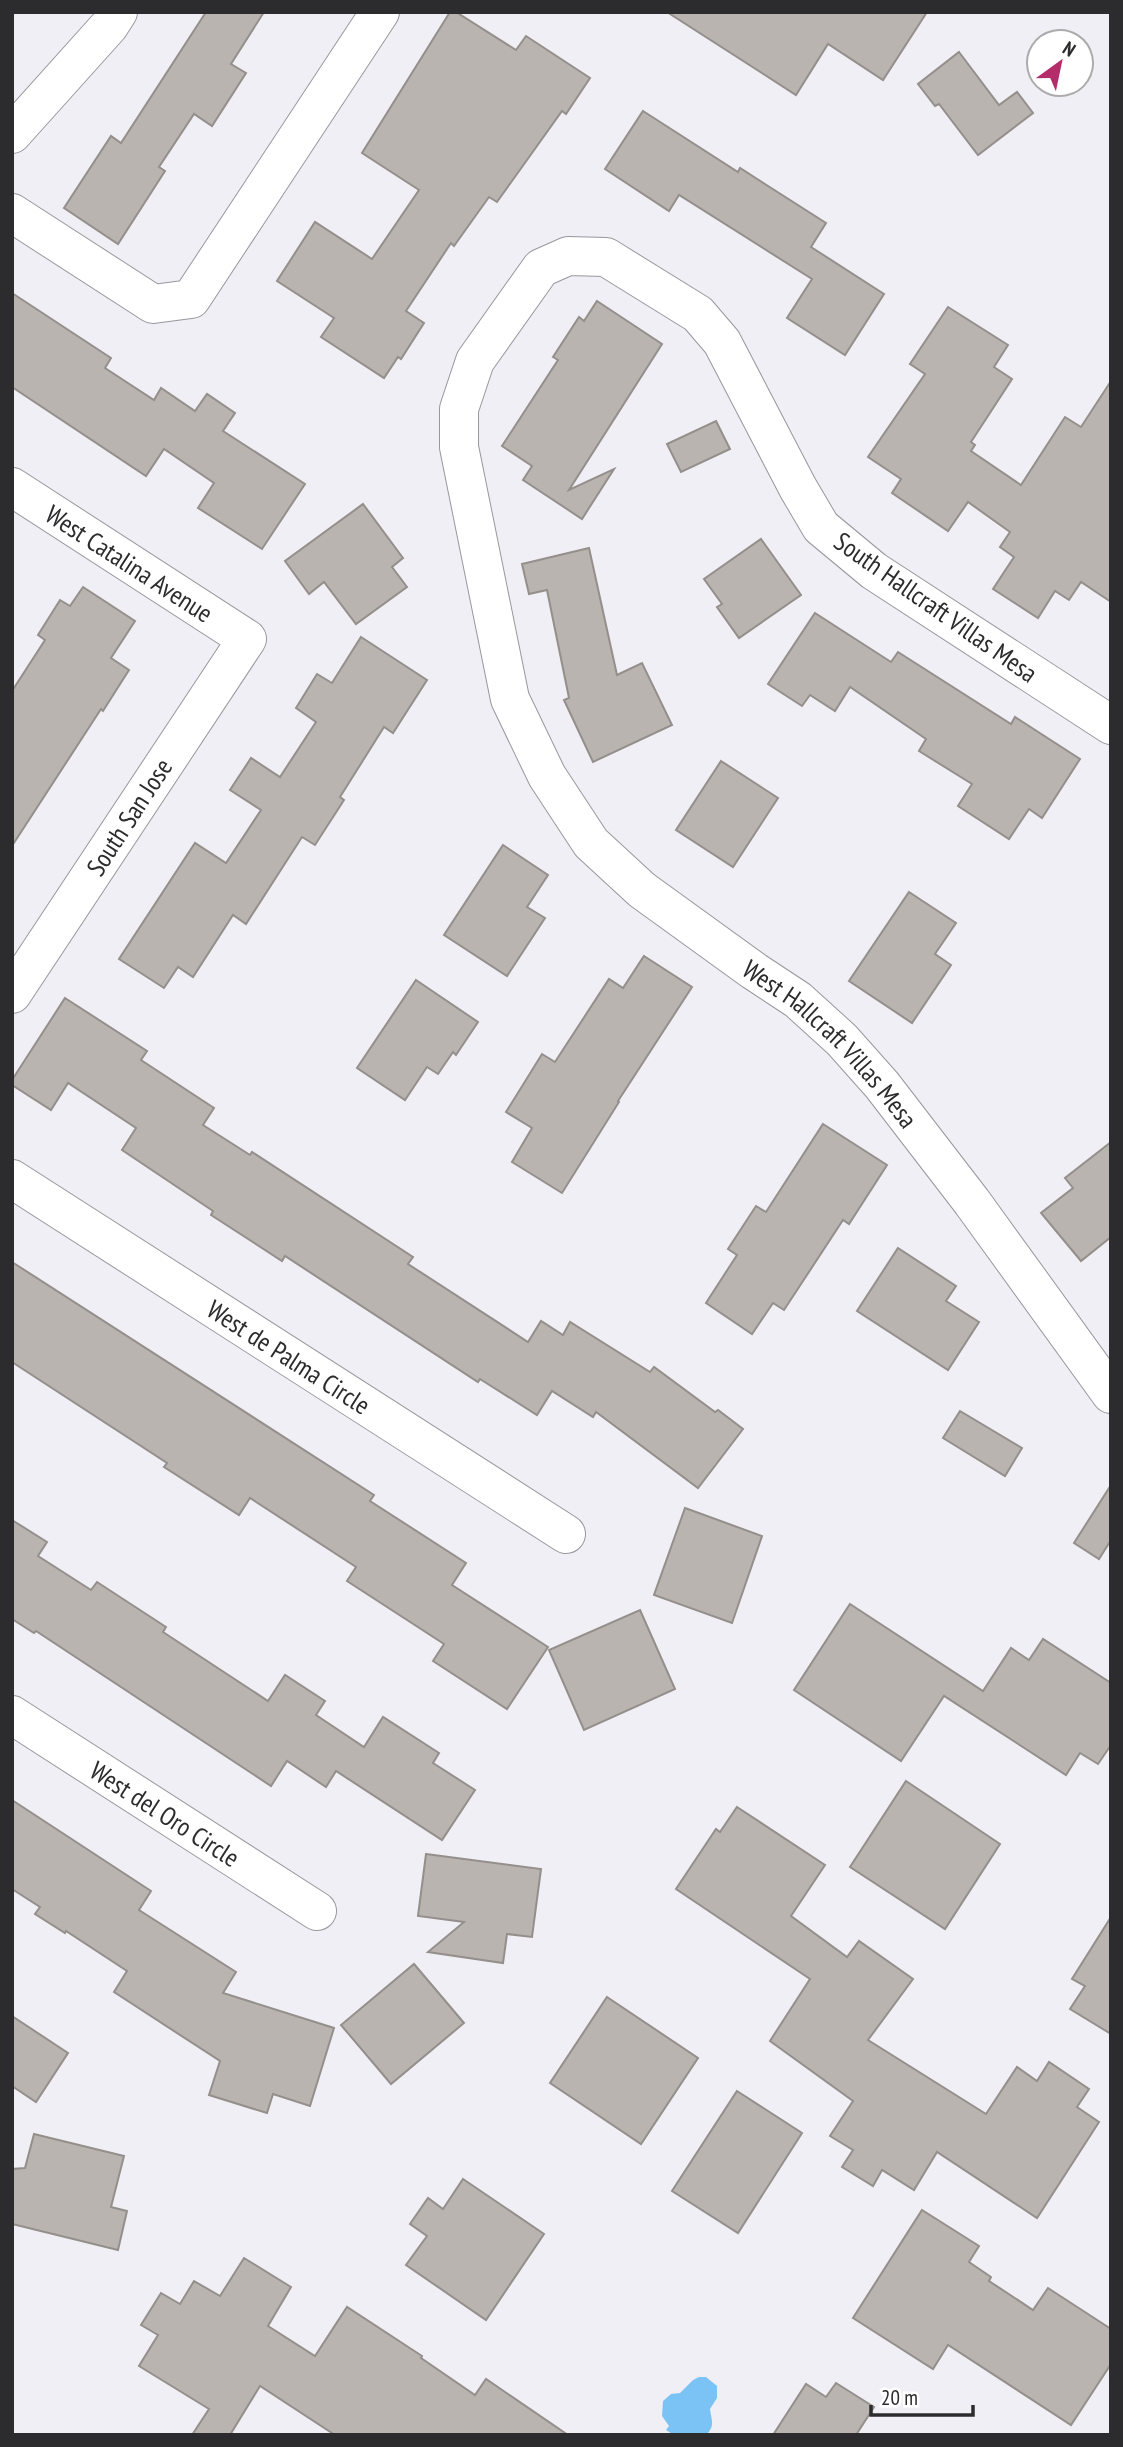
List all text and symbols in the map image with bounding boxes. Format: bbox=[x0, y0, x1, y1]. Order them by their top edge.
north arrow bbox=[1025, 28, 1095, 98]
text: N bbox=[1058, 36, 1080, 62]
street label: West Catalina Avenue bbox=[40, 497, 219, 629]
street label: South Hallcraft Villas Mesa bbox=[828, 525, 1044, 689]
street label: South San Jose bbox=[79, 752, 179, 882]
street label: West Hallcraft Villas Mesa bbox=[736, 952, 925, 1134]
street label: West de Palma Circle bbox=[201, 1292, 377, 1421]
street label: West del Oro Circle bbox=[84, 1753, 246, 1874]
scale bar bbox=[871, 2374, 972, 2418]
text: 20 m bbox=[881, 2384, 918, 2411]

